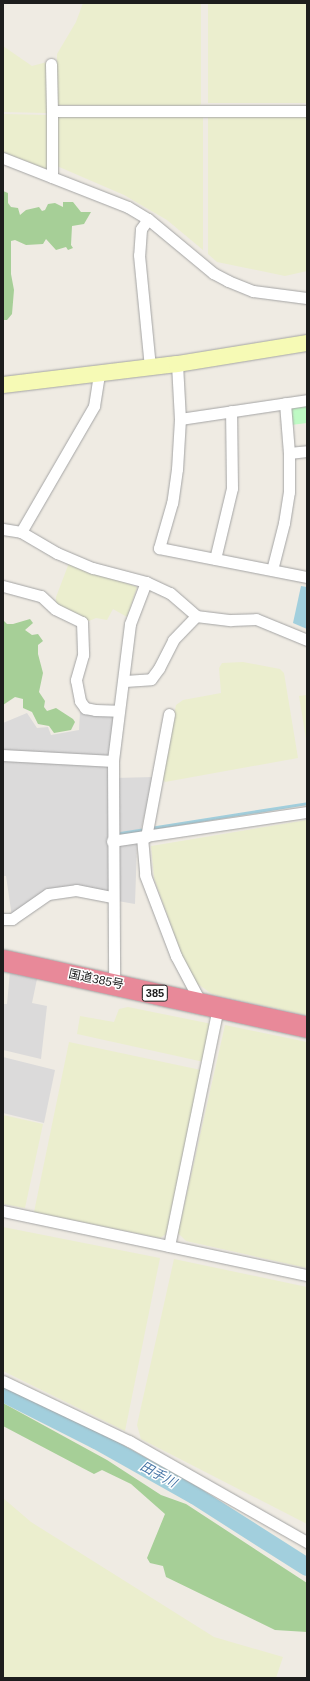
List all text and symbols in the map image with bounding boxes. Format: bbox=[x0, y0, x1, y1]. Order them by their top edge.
street label: 国道385号 bbox=[67, 967, 125, 993]
road number: 385 bbox=[141, 984, 169, 1002]
water label: 田手川 bbox=[137, 1459, 179, 1491]

